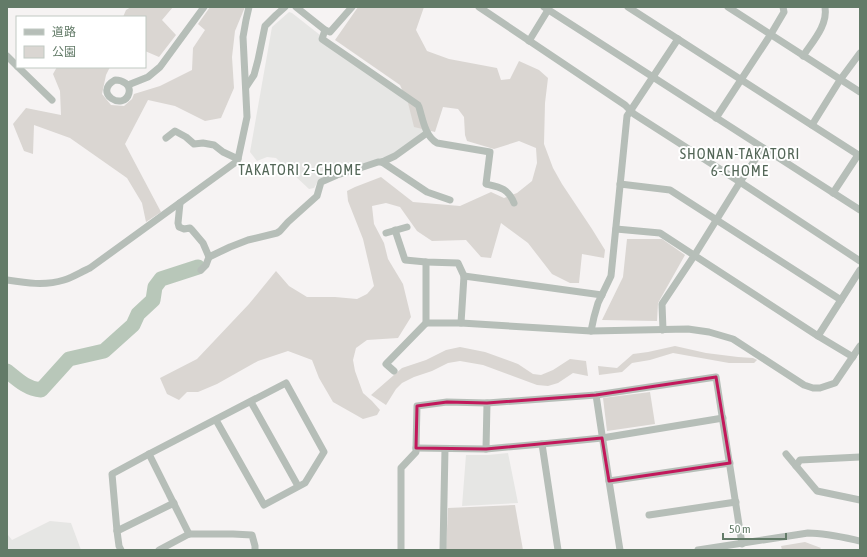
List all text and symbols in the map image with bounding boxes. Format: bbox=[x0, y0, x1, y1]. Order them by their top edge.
legend bbox=[16, 16, 146, 68]
text: 道路 bbox=[52, 25, 76, 39]
text: 公園 bbox=[52, 45, 76, 59]
district label: SHONAN-TAKATORI 6-CHOME bbox=[680, 145, 800, 179]
district label: TAKATORI 2-CHOME bbox=[238, 161, 362, 178]
scale bar bbox=[723, 515, 786, 541]
text: 50 m bbox=[729, 522, 751, 536]

